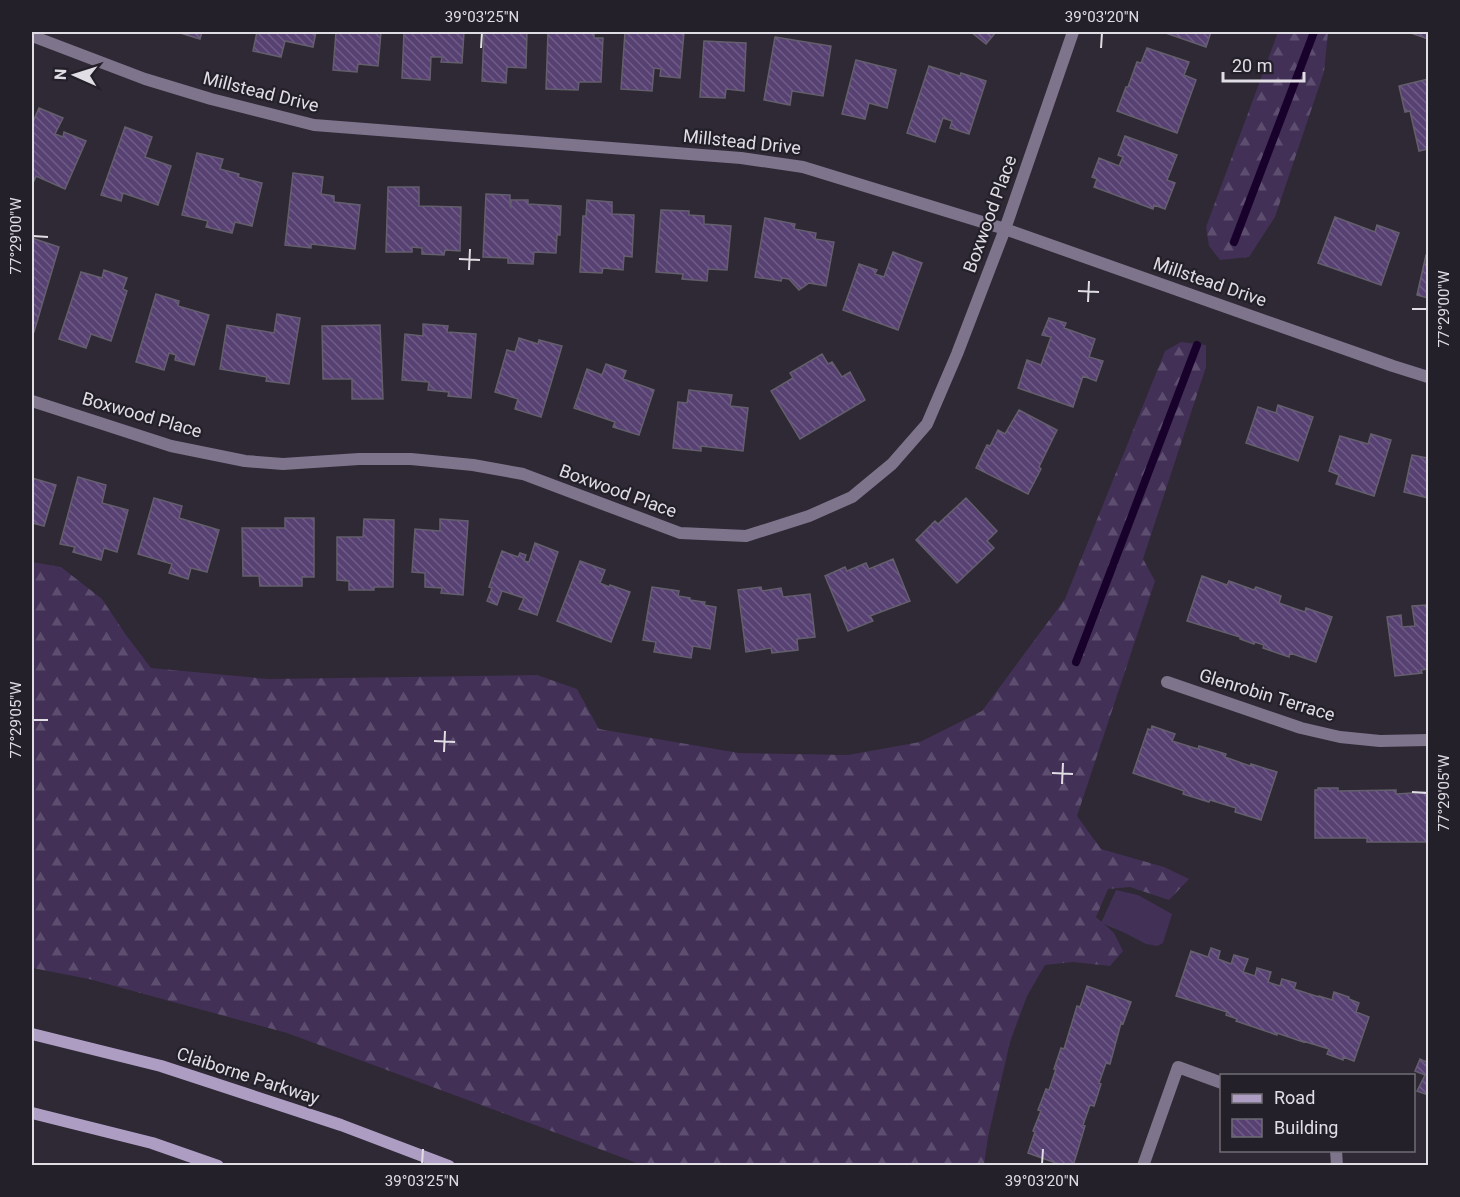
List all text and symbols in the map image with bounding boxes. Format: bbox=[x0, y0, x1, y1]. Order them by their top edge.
text: 39°03'25"N bbox=[445, 8, 519, 26]
text: 39°03'20"N bbox=[1065, 8, 1139, 26]
north arrow bbox=[45, 45, 105, 105]
scale bar bbox=[1223, 45, 1304, 83]
text: 20 m bbox=[1232, 55, 1272, 76]
street label: Millstead Drive bbox=[201, 67, 321, 116]
text: N bbox=[51, 68, 70, 80]
street label: Millstead Drive bbox=[682, 125, 802, 158]
street label: Boxwood Place bbox=[959, 152, 1020, 275]
text: 77°29'00"W bbox=[7, 198, 25, 274]
street label: Millstead Drive bbox=[1151, 252, 1270, 311]
text: 77°29'00"W bbox=[1435, 271, 1453, 347]
street label: Boxwood Place bbox=[80, 387, 204, 442]
street label: Boxwood Place bbox=[557, 460, 680, 521]
street label: Glenrobin Terrace bbox=[1197, 664, 1338, 725]
text: 77°29'05"W bbox=[7, 682, 25, 758]
text: 77°29'05"W bbox=[1435, 755, 1453, 831]
street label: Claiborne Parkway bbox=[174, 1043, 323, 1109]
legend bbox=[1220, 1074, 1415, 1152]
text: Road bbox=[1274, 1087, 1315, 1108]
text: Building bbox=[1274, 1117, 1338, 1138]
text: 39°03'25"N bbox=[385, 1172, 459, 1190]
text: 39°03'20"N bbox=[1005, 1172, 1079, 1190]

